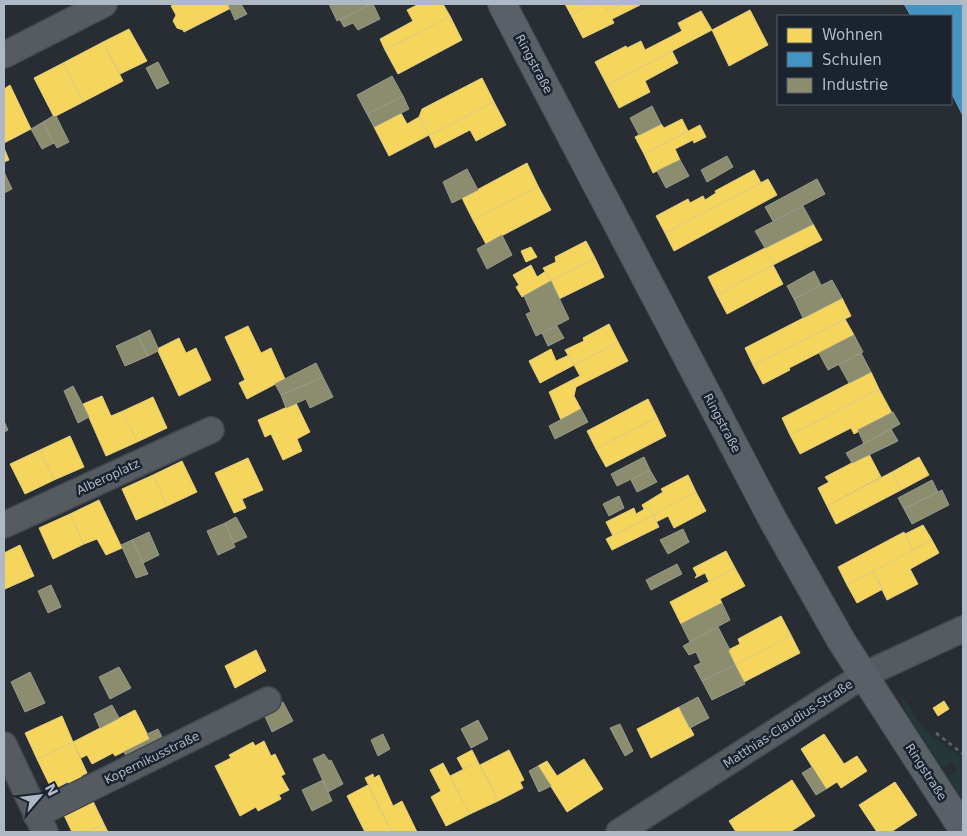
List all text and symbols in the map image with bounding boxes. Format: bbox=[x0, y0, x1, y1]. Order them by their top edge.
legend bbox=[777, 15, 952, 105]
text: Wohnen bbox=[822, 26, 883, 44]
street label: Ringstraße bbox=[513, 32, 555, 96]
text: Schulen bbox=[822, 51, 882, 69]
text: Industrie bbox=[822, 76, 888, 94]
street label: Ringstraße bbox=[701, 391, 743, 455]
street label: Alberoplatz bbox=[74, 456, 142, 498]
street label: Matthias-Claudius-Straße bbox=[721, 677, 855, 771]
street label: Kopernikusstraße bbox=[102, 729, 202, 787]
street label: Ringstraße bbox=[902, 741, 950, 803]
north arrow bbox=[15, 771, 65, 821]
text: N bbox=[42, 781, 61, 799]

